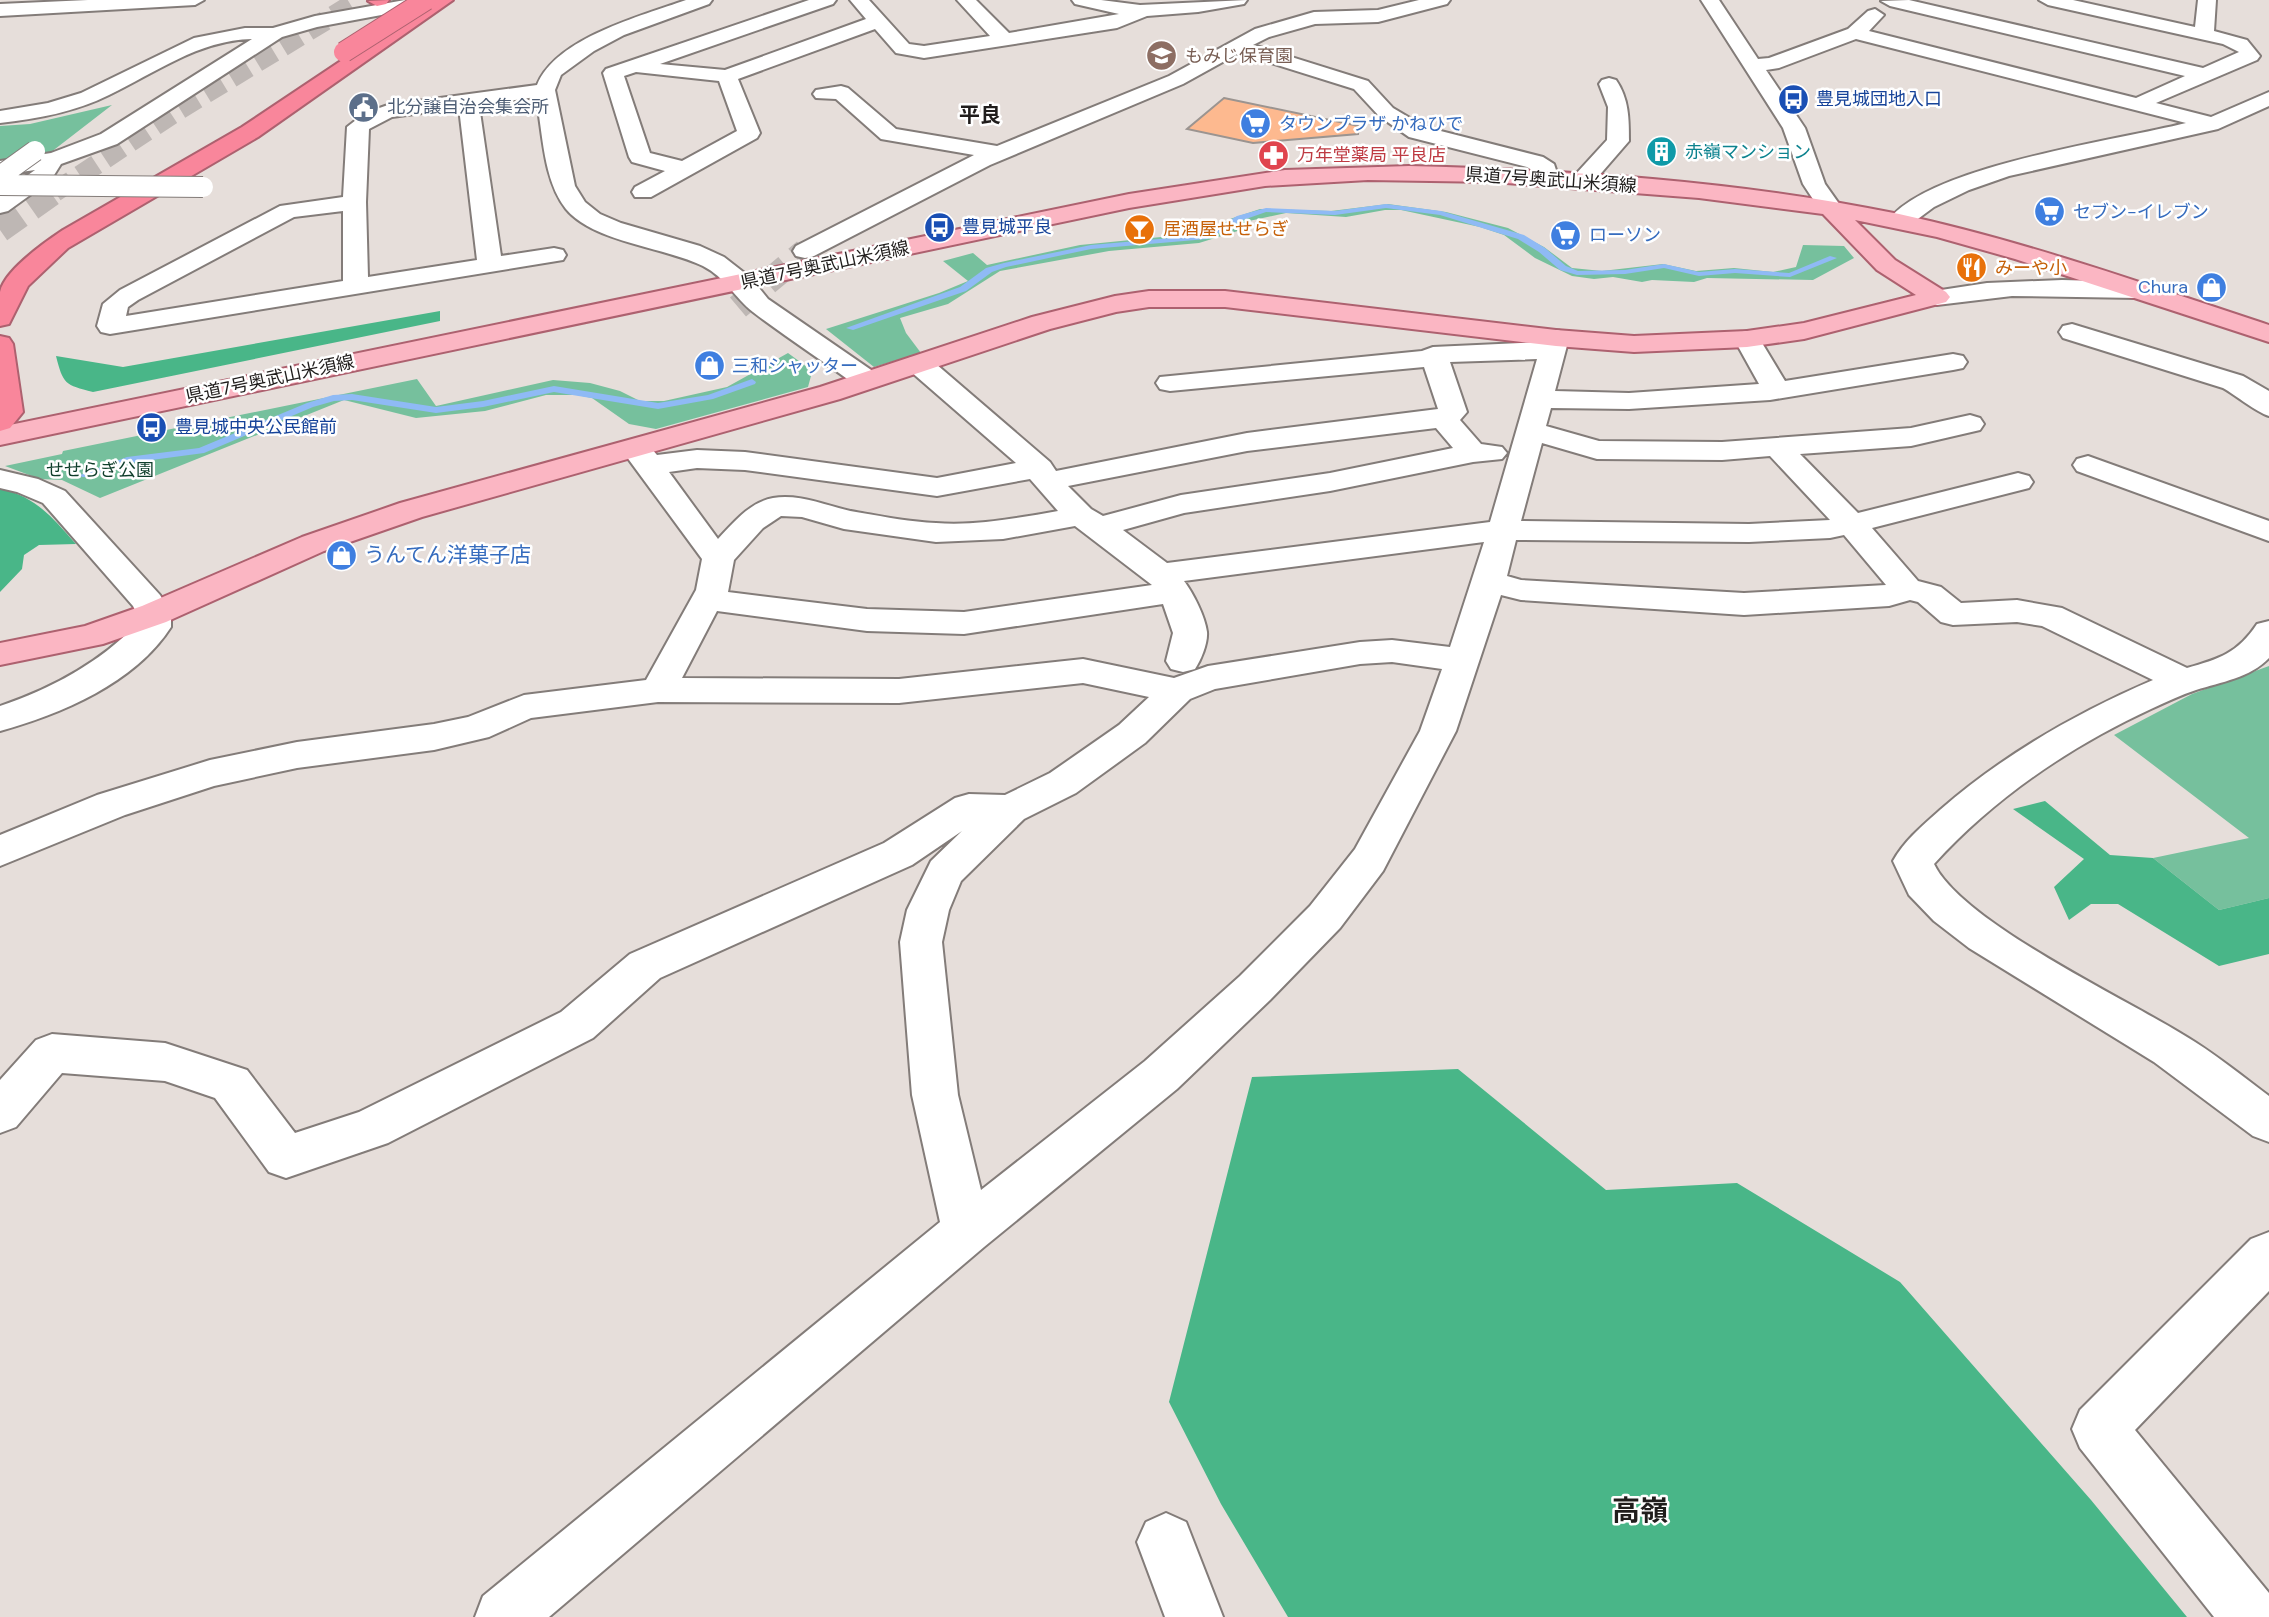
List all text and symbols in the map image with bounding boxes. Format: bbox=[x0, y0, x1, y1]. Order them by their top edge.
school or university icon: もみじ保育園 bbox=[1145, 39, 1179, 73]
place label: もみじ保育園 bbox=[1185, 44, 1293, 68]
bus stop icon: 豊見城団地入口 bbox=[1776, 82, 1810, 116]
place label: 豊見城団地入口 bbox=[1816, 87, 1942, 111]
public building icon: 北分譲自治会集会所 bbox=[347, 90, 381, 124]
place label: 北分譲自治会集会所 bbox=[387, 95, 549, 119]
district label: 平良 bbox=[959, 101, 1001, 129]
supermarket icon: タウンプラザ かねひで bbox=[1239, 107, 1273, 141]
place label: タウンプラザ かねひで bbox=[1279, 112, 1463, 136]
building icon: 赤嶺マンション bbox=[1645, 135, 1679, 169]
pharmacy icon: 万年堂薬局 平良店 bbox=[1257, 138, 1291, 172]
place label: 赤嶺マンション bbox=[1685, 140, 1811, 164]
place label: 万年堂薬局 平良店 bbox=[1297, 143, 1446, 167]
street label: 県道7号奥武山米須線 bbox=[1465, 162, 1637, 198]
supermarket icon: セブン-イレブン bbox=[2033, 195, 2067, 229]
place label: セブン-イレブン bbox=[2073, 200, 2209, 224]
bus stop icon: 豊見城平良 bbox=[922, 210, 956, 244]
bar icon: 居酒屋せせらぎ bbox=[1123, 212, 1157, 246]
place label: 豊見城平良 bbox=[962, 215, 1052, 239]
place label: 居酒屋せせらぎ bbox=[1163, 217, 1289, 241]
supermarket icon: ローソン bbox=[1549, 218, 1583, 252]
place label: ローソン bbox=[1589, 223, 1661, 247]
street label: 県道7号奥武山米須線 bbox=[739, 235, 911, 295]
restaurant icon: みーや小 bbox=[1955, 251, 1989, 285]
place label: みーや小 bbox=[1995, 256, 2067, 280]
shop icon: Chura bbox=[2194, 270, 2228, 304]
place label: Chura bbox=[2138, 275, 2188, 299]
street label: 県道7号奥武山米須線 bbox=[184, 349, 356, 409]
shop icon: 三和シャッター bbox=[692, 349, 726, 383]
place label: 三和シャッター bbox=[732, 354, 858, 378]
bus stop icon: 豊見城中央公民館前 bbox=[135, 410, 169, 444]
place label: 豊見城中央公民館前 bbox=[175, 415, 337, 439]
park label: せせらぎ公園 bbox=[46, 458, 154, 482]
shop icon: うんてん洋菓子店 bbox=[324, 538, 358, 572]
place label: うんてん洋菓子店 bbox=[364, 541, 531, 569]
district label: 高嶺 bbox=[1612, 1492, 1668, 1529]

